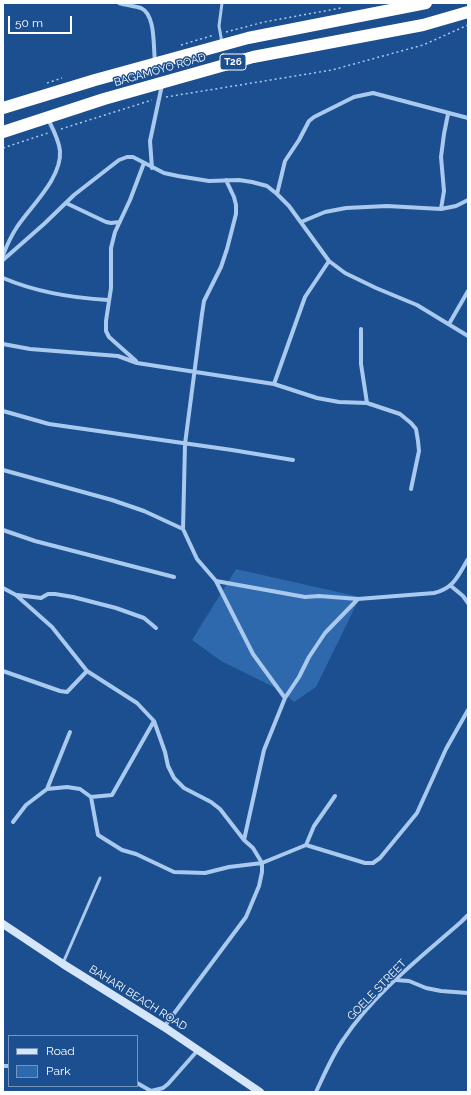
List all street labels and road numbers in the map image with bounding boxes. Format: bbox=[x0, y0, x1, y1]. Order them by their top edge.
street label: BAGAMOYO ROAD bbox=[112, 51, 208, 89]
road number: T26 bbox=[220, 54, 246, 70]
street label: GOELE STREET bbox=[345, 957, 409, 1023]
street label: BAHARI BEACH ROAD bbox=[87, 962, 189, 1034]

